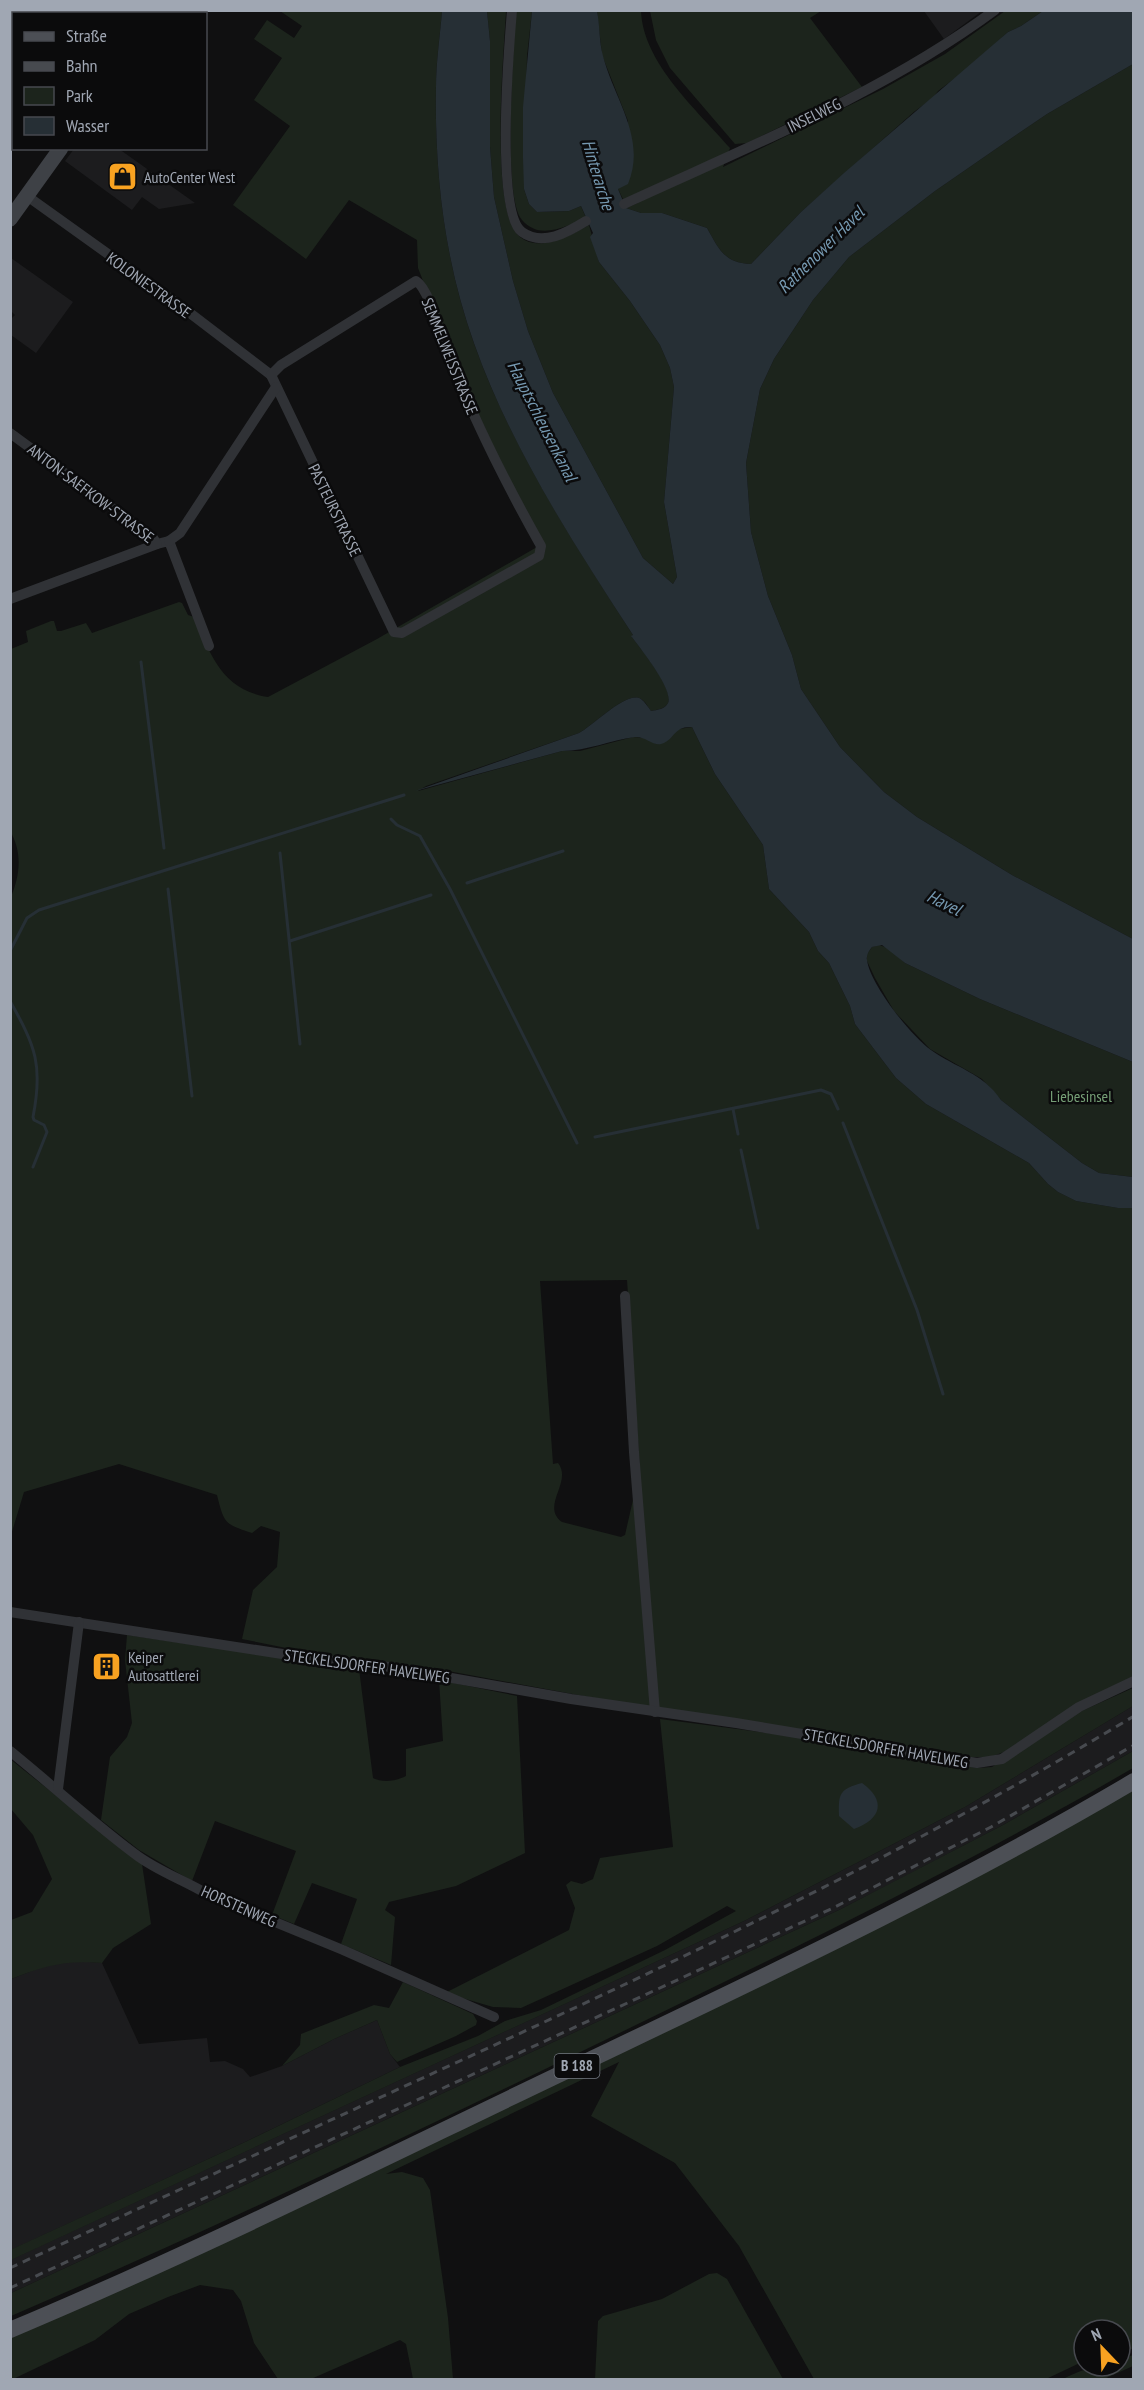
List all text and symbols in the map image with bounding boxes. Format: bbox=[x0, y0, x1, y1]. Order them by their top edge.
legend bbox=[12, 12, 207, 150]
text: Straße bbox=[66, 24, 107, 47]
text: Bahn bbox=[66, 54, 98, 77]
text: Park bbox=[66, 84, 93, 107]
street label: INSELWEG bbox=[784, 93, 844, 137]
text: Wasser bbox=[66, 114, 109, 137]
water label: Hinterarche bbox=[577, 137, 621, 214]
shop icon: AutoCenter West bbox=[107, 161, 139, 193]
place label: AutoCenter West bbox=[144, 167, 236, 187]
water label: Rathenower Havel bbox=[772, 200, 870, 298]
street label: KOLONIESTRASSE bbox=[103, 248, 195, 322]
street label: SEMMELWEISSTRASSE bbox=[417, 295, 483, 417]
water label: Hauptschleusenkanal bbox=[502, 357, 584, 486]
street label: ANTON-SAEFKOW-STRASSE bbox=[24, 439, 158, 547]
street label: PASTEURSTRASSE bbox=[304, 461, 366, 560]
water label: Havel bbox=[923, 884, 967, 921]
park label: Liebesinsel bbox=[1050, 1086, 1112, 1106]
street label: STECKELSDORFER HAVELWEG bbox=[283, 1644, 451, 1688]
place label: Keiper Autosattlerei bbox=[128, 1647, 199, 1685]
building icon: Keiper Autosattlerei bbox=[91, 1650, 123, 1682]
street label: STECKELSDORFER HAVELWEG bbox=[802, 1724, 970, 1772]
street label: HORSTENWEG bbox=[198, 1881, 280, 1931]
road number: B 188 bbox=[554, 2054, 600, 2078]
north arrow bbox=[1072, 2318, 1132, 2378]
text: N bbox=[1088, 2323, 1104, 2345]

